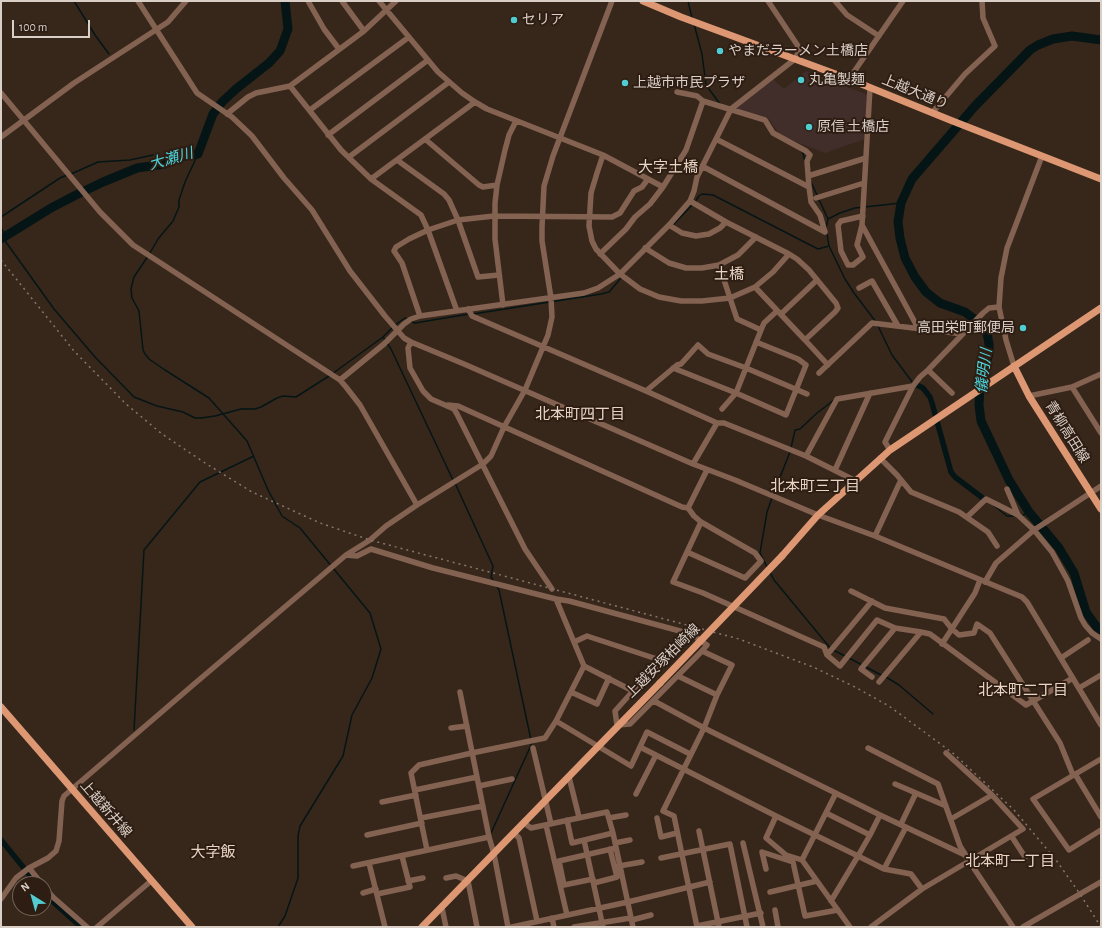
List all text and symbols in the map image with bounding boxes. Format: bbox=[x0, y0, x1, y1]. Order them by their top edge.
scale bar bbox=[14, 12, 92, 38]
place label: セリア bbox=[522, 12, 564, 28]
marker: セリア bbox=[509, 15, 519, 25]
text: 100 m bbox=[19, 21, 47, 33]
place label: やまだラーメン土橋店 bbox=[728, 43, 868, 59]
marker: やまだラーメン土橋店 bbox=[715, 46, 725, 56]
street label: 上越大通り bbox=[879, 71, 951, 113]
place label: 丸亀製麺 bbox=[809, 72, 865, 88]
place label: 上越市市民プラザ bbox=[633, 75, 745, 91]
marker: 丸亀製麺 bbox=[796, 75, 806, 85]
marker: 上越市市民プラザ bbox=[620, 78, 630, 88]
place label: 原信 土橋店 bbox=[817, 119, 889, 135]
marker: 原信 土橋店 bbox=[804, 122, 814, 132]
water label: 大瀬川 bbox=[147, 144, 195, 174]
district label: 大字土橋 bbox=[638, 158, 698, 176]
district label: 土橋 bbox=[714, 265, 744, 283]
place label: 高田栄町郵便局 bbox=[917, 320, 1015, 336]
marker: 高田栄町郵便局 bbox=[1018, 323, 1028, 333]
water label: 儀明川 bbox=[972, 348, 996, 394]
street label: 青柳高田線 bbox=[1041, 398, 1093, 466]
district label: 北本町四丁目 bbox=[535, 405, 625, 423]
district label: 北本町三丁目 bbox=[770, 477, 860, 495]
street label: 上越安塚柏崎線 bbox=[622, 620, 704, 702]
district label: 北本町二丁目 bbox=[978, 681, 1068, 699]
street label: 上越新井線 bbox=[77, 777, 135, 841]
district label: 大字飯 bbox=[191, 843, 235, 861]
district label: 北本町一丁目 bbox=[965, 852, 1055, 870]
north arrow bbox=[12, 876, 52, 916]
text: N bbox=[19, 880, 31, 894]

